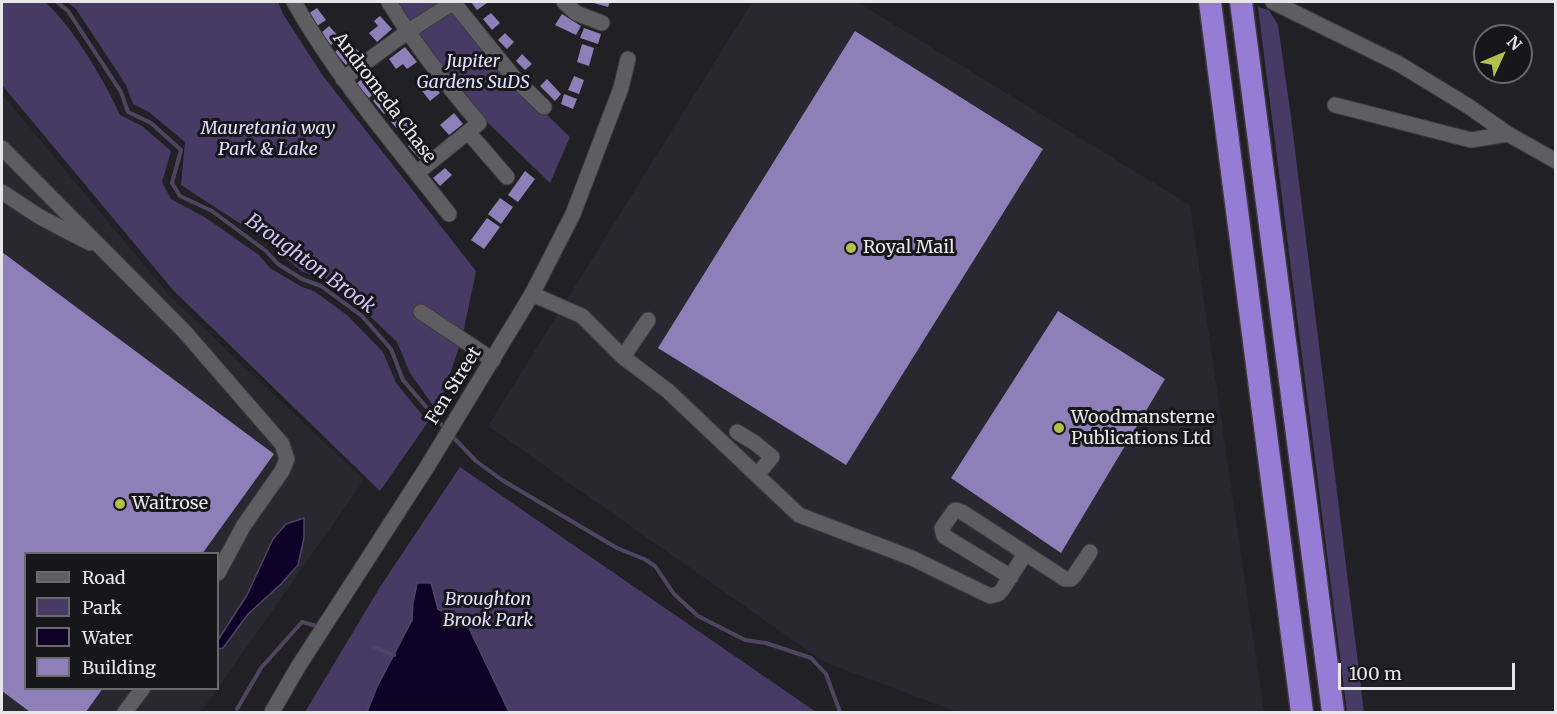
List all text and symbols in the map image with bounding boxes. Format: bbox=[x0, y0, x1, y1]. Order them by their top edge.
north arrow bbox=[1473, 24, 1533, 84]
street label: Andromeda Chase bbox=[328, 29, 440, 167]
text: N bbox=[1503, 31, 1526, 54]
park label: Jupiter Gardens SuDS bbox=[417, 51, 529, 94]
park label: Mauretania way Park & Lake bbox=[201, 118, 335, 160]
water label: Broughton Brook bbox=[241, 209, 379, 319]
place label: Royal Mail bbox=[863, 237, 955, 259]
marker: Royal Mail bbox=[844, 241, 858, 255]
street label: Fen Street bbox=[422, 343, 486, 429]
place label: Woodmansterne Publications Ltd bbox=[1071, 407, 1215, 450]
marker: Woodmansterne Publications Ltd bbox=[1052, 421, 1066, 435]
place label: Waitrose bbox=[132, 493, 208, 515]
marker: Waitrose bbox=[113, 497, 127, 511]
legend bbox=[24, 552, 219, 690]
text: Road bbox=[82, 566, 126, 589]
park label: Broughton Brook Park bbox=[443, 589, 533, 632]
text: Park bbox=[82, 596, 122, 619]
text: Water bbox=[82, 626, 133, 649]
scale bar bbox=[1341, 651, 1518, 689]
text: Building bbox=[82, 656, 156, 679]
text: 100 m bbox=[1349, 662, 1402, 685]

